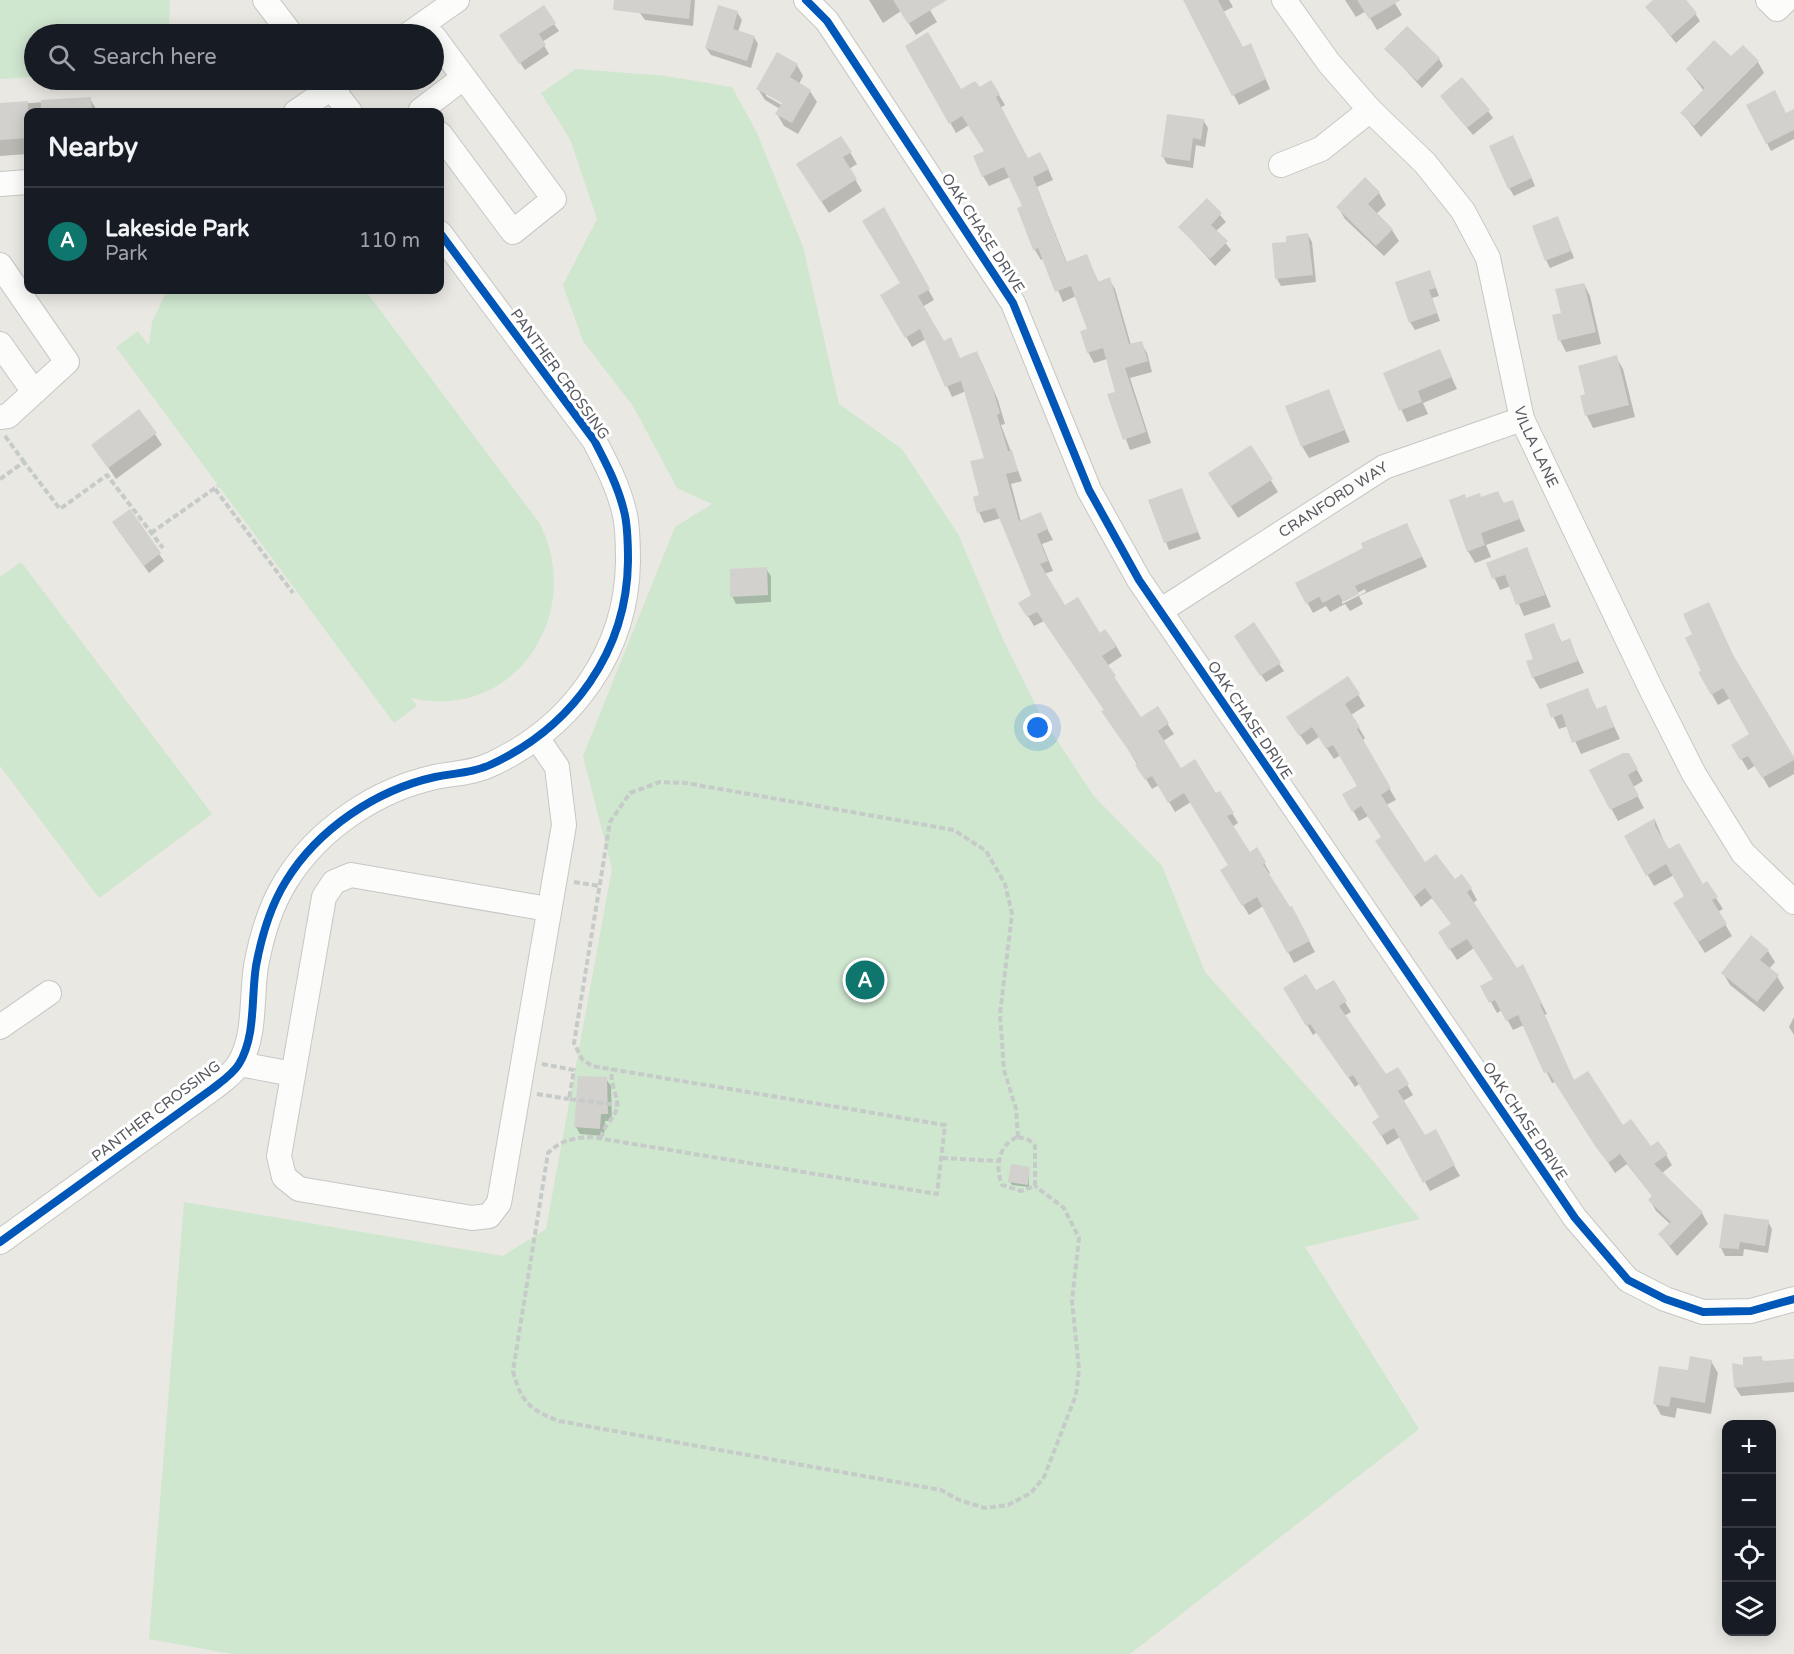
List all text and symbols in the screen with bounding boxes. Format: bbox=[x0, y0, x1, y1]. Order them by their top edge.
search box bbox=[24, 24, 444, 90]
icon: search bbox=[45, 41, 78, 74]
text: Search here bbox=[93, 44, 217, 70]
text: Nearby bbox=[48, 132, 138, 163]
street label: OAK CHASE DRIVE bbox=[938, 170, 1028, 296]
text: Lakeside Park bbox=[105, 216, 249, 242]
text: A bbox=[60, 229, 75, 253]
text: 110 m bbox=[359, 229, 420, 253]
text: Park bbox=[105, 242, 148, 266]
street label: PANTHER CROSSING bbox=[507, 305, 613, 443]
street label: VILLA LANE bbox=[1510, 404, 1562, 490]
street label: CRANFORD WAY bbox=[1275, 458, 1392, 541]
street label: OAK CHASE DRIVE bbox=[1204, 657, 1296, 783]
your location bbox=[1023, 713, 1052, 742]
pin: A bbox=[846, 958, 884, 1002]
street label: PANTHER CROSSING bbox=[88, 1057, 224, 1165]
street label: OAK CHASE DRIVE bbox=[1479, 1058, 1571, 1184]
map controls bbox=[1722, 1420, 1776, 1636]
button: + bbox=[1722, 1420, 1776, 1474]
button: − bbox=[1722, 1474, 1776, 1528]
button: locate bbox=[1722, 1528, 1776, 1582]
button: layers bbox=[1722, 1582, 1776, 1636]

